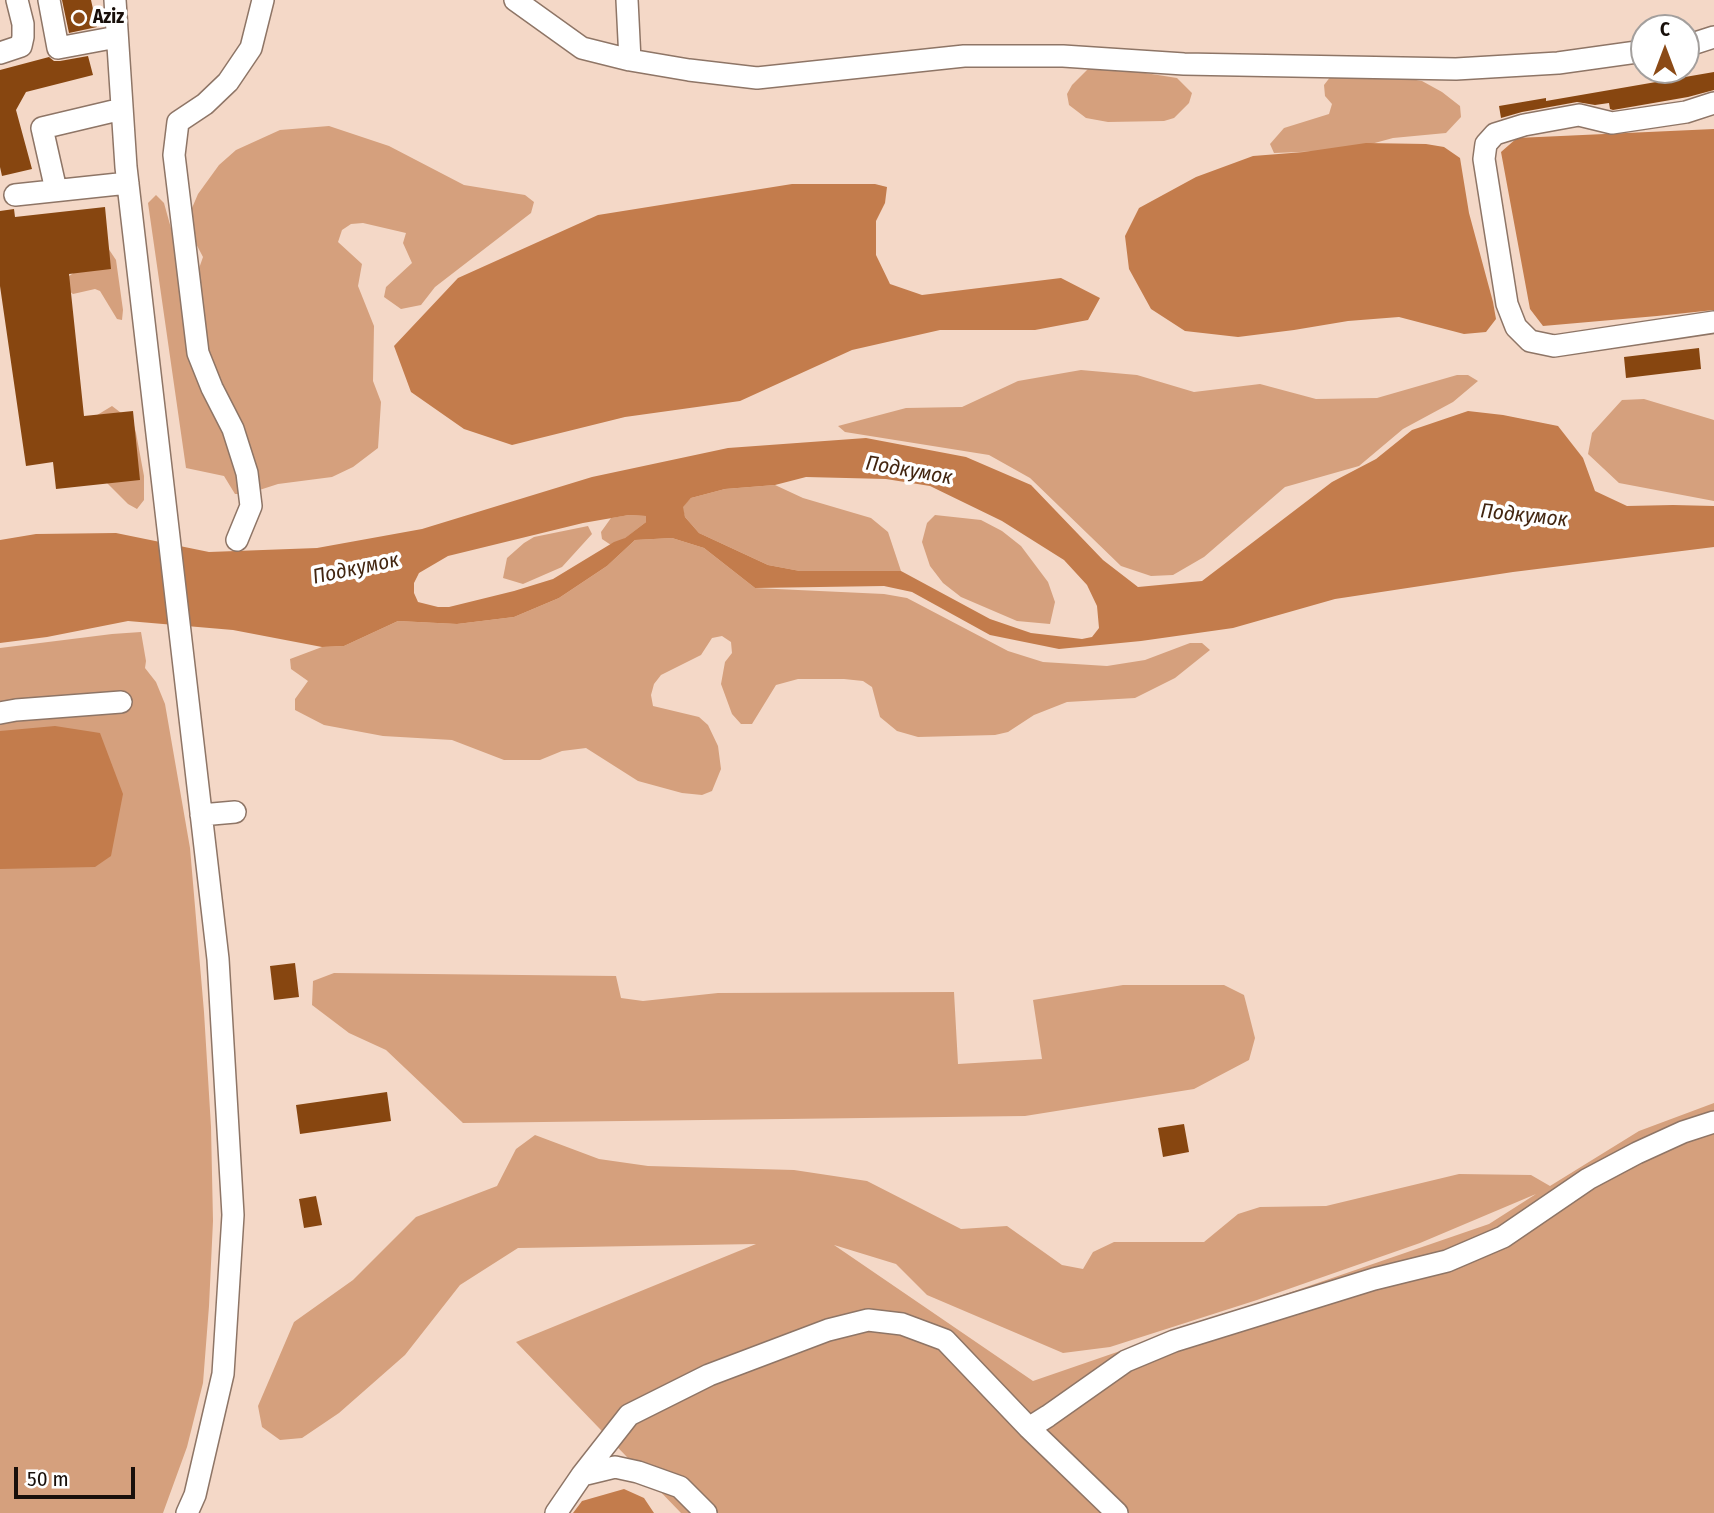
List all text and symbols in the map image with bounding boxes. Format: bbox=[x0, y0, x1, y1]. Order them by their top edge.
place label: Aziz bbox=[93, 7, 124, 29]
marker: Aziz bbox=[71, 10, 87, 26]
north arrow bbox=[1630, 14, 1700, 84]
text: С bbox=[1660, 18, 1670, 41]
water label: Подкумок bbox=[864, 451, 954, 491]
water label: Подкумок bbox=[1479, 499, 1569, 533]
water label: Подкумок bbox=[310, 548, 402, 590]
scale bar bbox=[18, 1454, 138, 1498]
text: 50 m bbox=[27, 1466, 69, 1492]

